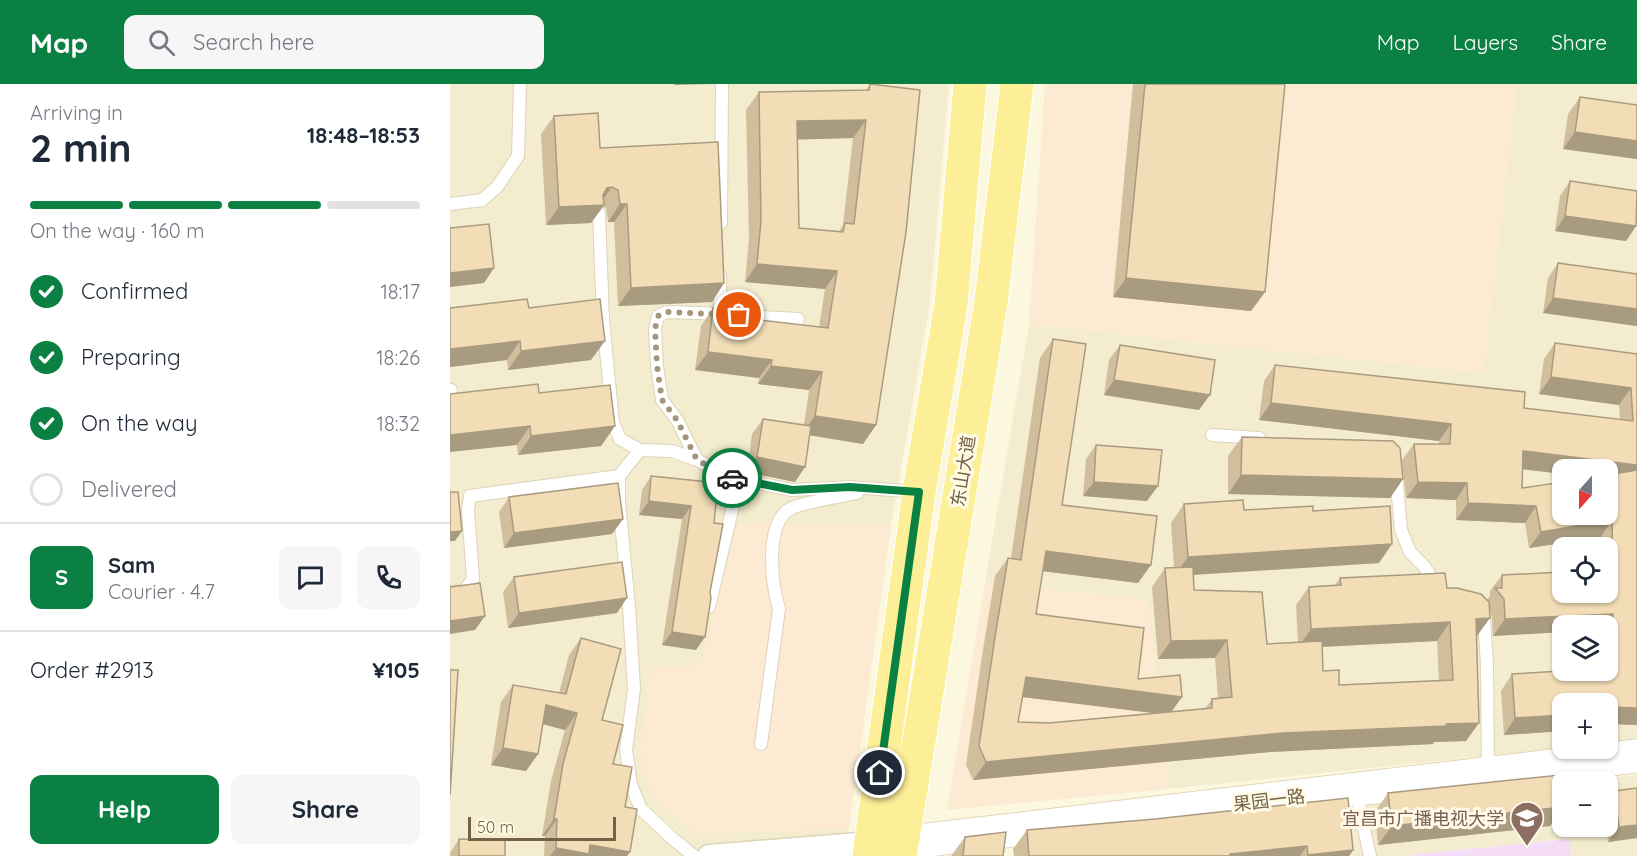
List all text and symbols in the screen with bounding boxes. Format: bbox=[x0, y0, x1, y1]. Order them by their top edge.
search box bbox=[124, 15, 544, 69]
text: Map bbox=[30, 25, 88, 60]
icon: search bbox=[145, 26, 178, 59]
text: Search here bbox=[193, 28, 315, 56]
text: Map bbox=[1377, 29, 1420, 55]
text: Layers bbox=[1453, 29, 1518, 55]
text: Share bbox=[1551, 29, 1607, 55]
text: Arriving in bbox=[30, 100, 123, 125]
text: 18:48–18:53 bbox=[307, 121, 420, 149]
text: 2 min bbox=[30, 123, 132, 172]
text: On the way · 160 m bbox=[30, 218, 204, 243]
icon: check bbox=[30, 275, 63, 308]
text: Confirmed bbox=[81, 277, 188, 305]
text: 18:17 bbox=[380, 279, 420, 304]
pin bbox=[713, 289, 764, 340]
icon: bag bbox=[722, 298, 755, 331]
icon: check bbox=[30, 341, 63, 374]
text: Preparing bbox=[81, 343, 181, 371]
text: 18:26 bbox=[376, 345, 420, 370]
icon: check bbox=[30, 407, 63, 440]
text: On the way bbox=[81, 409, 197, 437]
text: 18:32 bbox=[377, 411, 420, 436]
street label: 东山大道 bbox=[946, 434, 980, 508]
courier bbox=[702, 448, 762, 508]
north arrow bbox=[1552, 459, 1618, 525]
map controls bbox=[1552, 459, 1618, 837]
icon: car bbox=[716, 462, 749, 495]
text: Delivered bbox=[81, 475, 177, 503]
button: locate bbox=[1552, 537, 1618, 603]
button: chat bbox=[279, 546, 342, 609]
button: phone bbox=[357, 546, 420, 609]
text: Sam bbox=[108, 551, 155, 579]
text: S bbox=[55, 563, 68, 591]
text: Courier · 4.7 bbox=[108, 579, 215, 604]
button: layers bbox=[1552, 615, 1618, 681]
text: Order #2913 bbox=[30, 656, 154, 684]
text: ¥105 bbox=[372, 656, 420, 684]
button: + bbox=[1552, 693, 1618, 759]
pin bbox=[854, 747, 905, 798]
icon: home bbox=[863, 756, 896, 789]
button: − bbox=[1552, 771, 1618, 837]
button: Help bbox=[30, 775, 219, 844]
button: Share bbox=[231, 775, 420, 844]
street label: 果园一路 bbox=[1232, 784, 1306, 816]
school or university icon: 宜昌市广播电视大学 bbox=[1509, 800, 1545, 847]
place label: 宜昌市广播电视大学 bbox=[1342, 807, 1504, 830]
scale bar bbox=[468, 814, 616, 842]
text: 50 m bbox=[477, 817, 514, 837]

